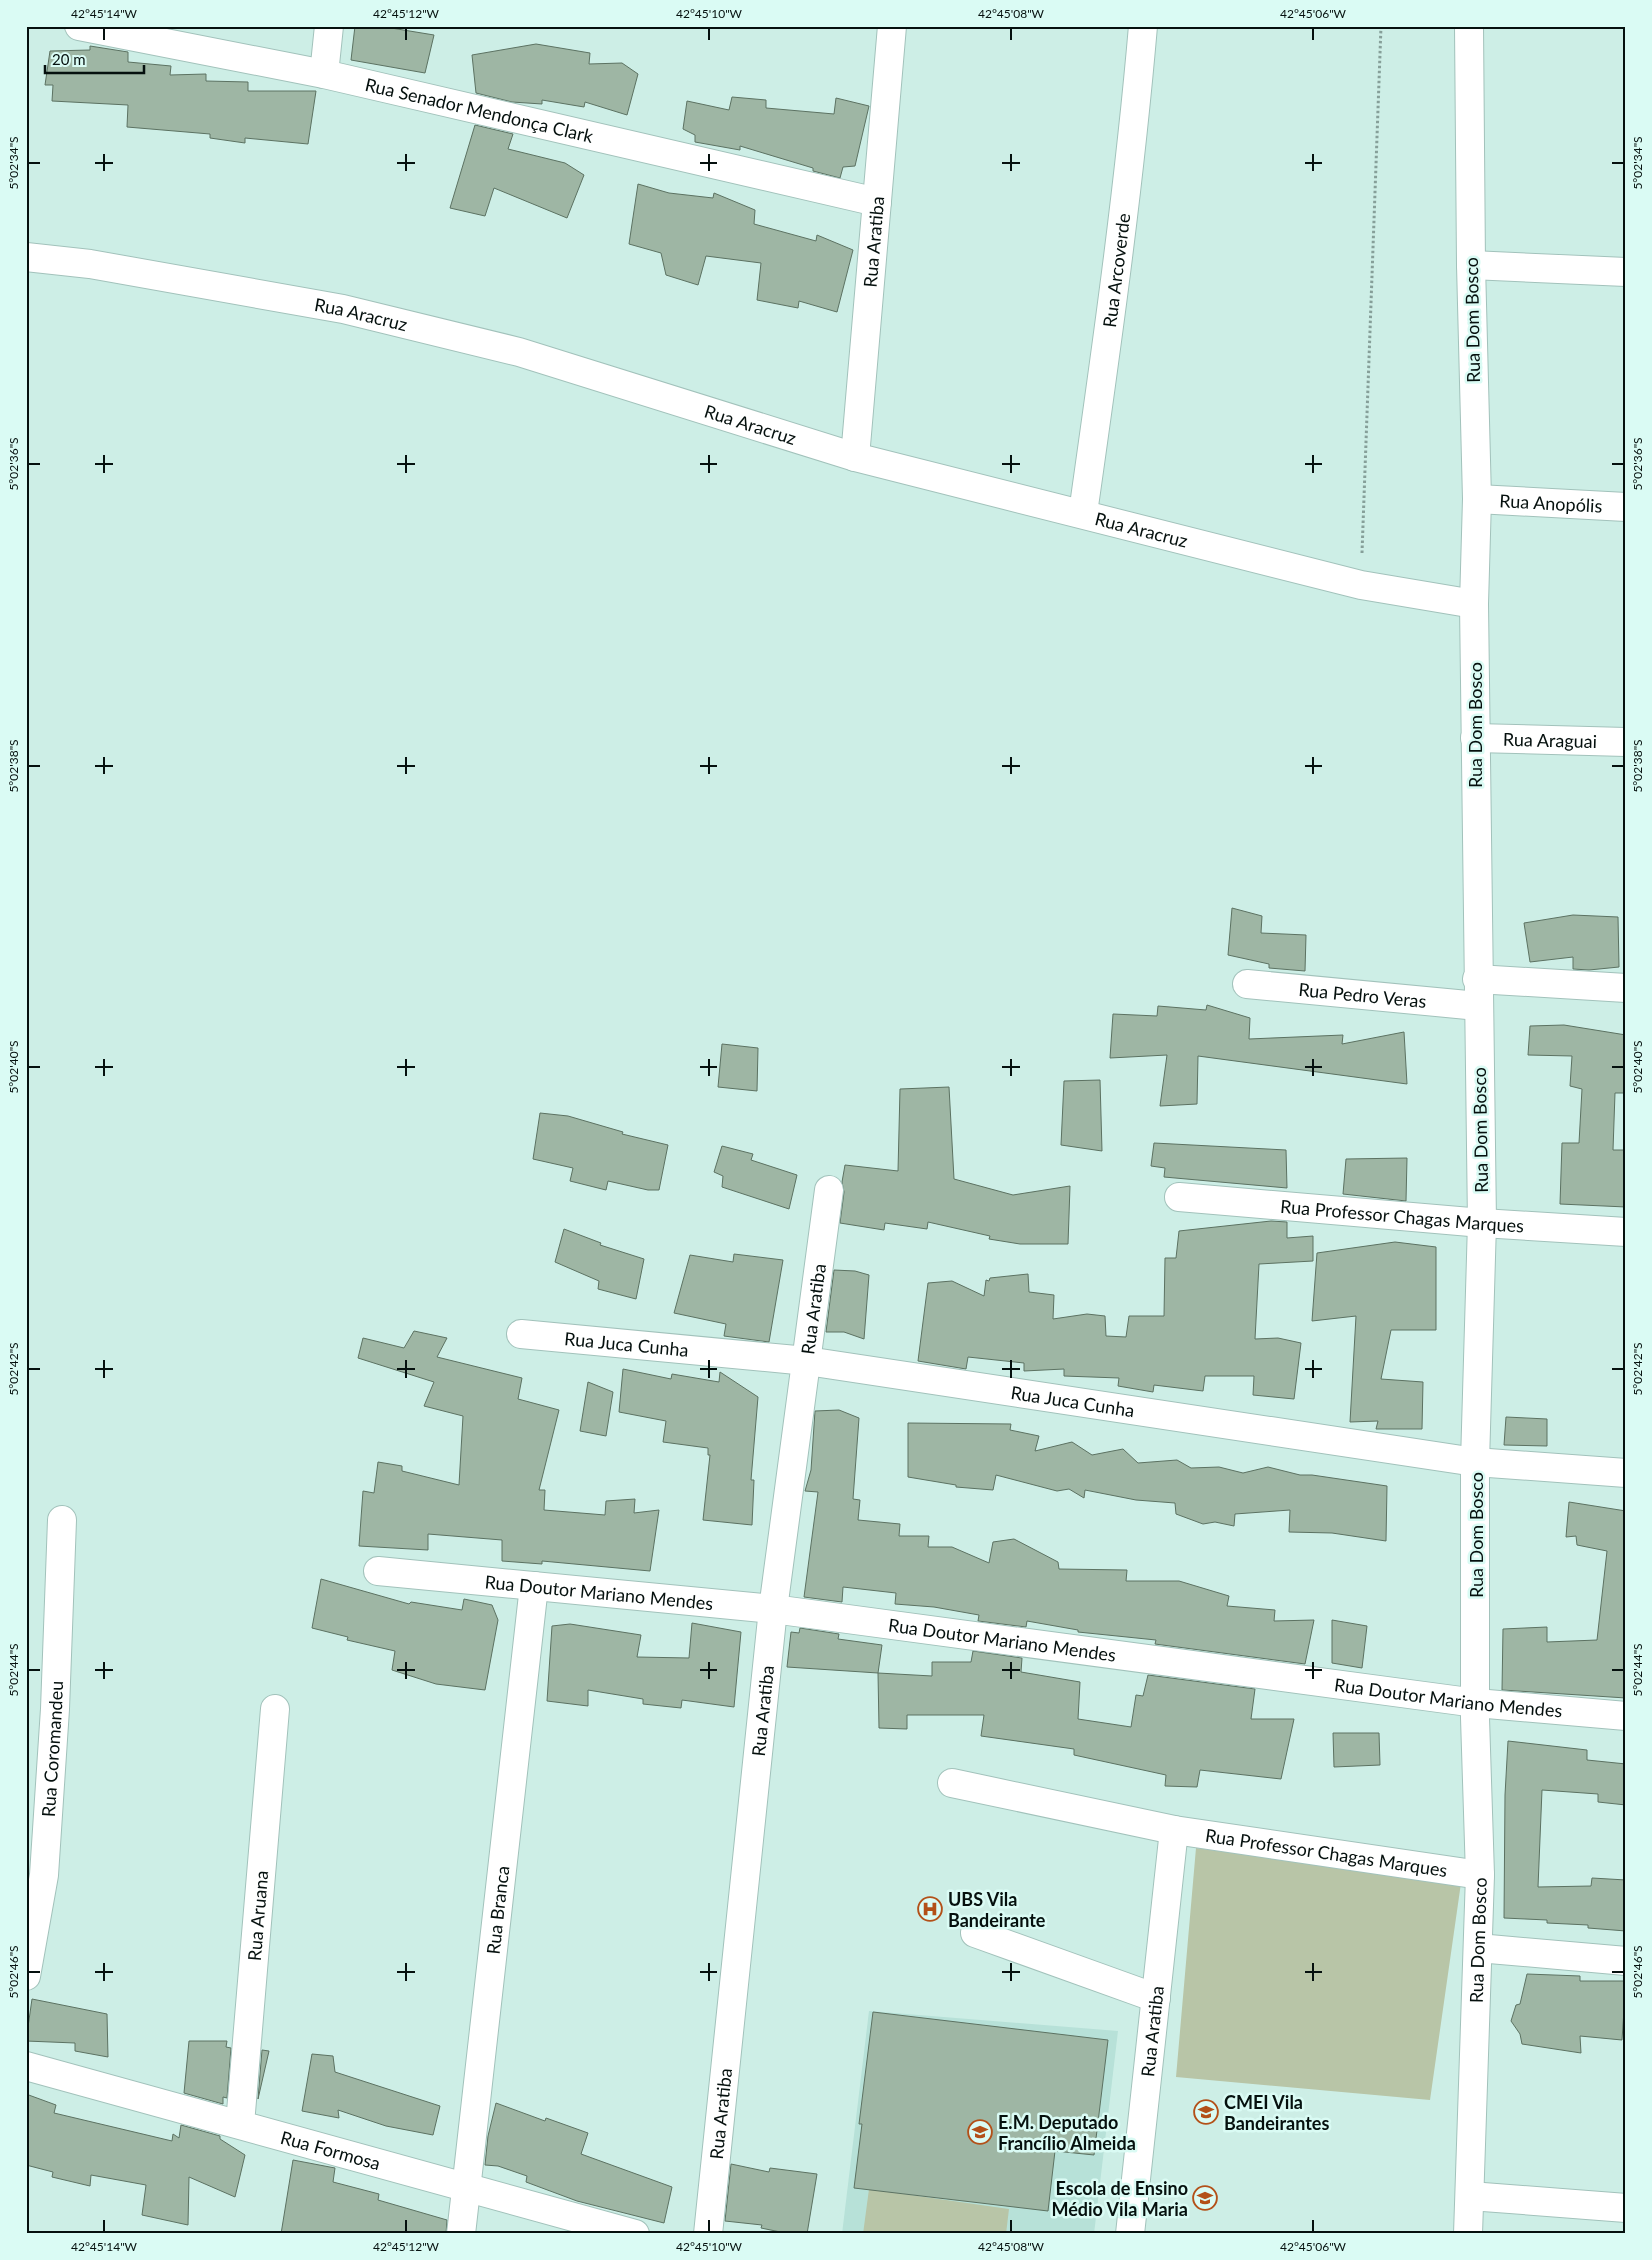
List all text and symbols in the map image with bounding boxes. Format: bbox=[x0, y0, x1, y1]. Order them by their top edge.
text: 42°45'14"W bbox=[71, 6, 138, 21]
text: 42°45'12"W bbox=[373, 6, 440, 21]
text: 42°45'10"W bbox=[676, 6, 743, 21]
text: 42°45'08"W bbox=[978, 6, 1045, 21]
text: 42°45'06"W bbox=[1280, 6, 1347, 21]
scale bar bbox=[45, 42, 144, 74]
text: 20 m bbox=[52, 50, 86, 68]
street label: Rua Senador Mendonça Clark bbox=[363, 73, 596, 147]
text: 5°02'34"S bbox=[6, 136, 21, 190]
text: 5°02'34"S bbox=[1630, 136, 1645, 190]
street label: Rua Aratiba bbox=[859, 195, 888, 288]
street label: Rua Arcoverde bbox=[1098, 212, 1134, 329]
street label: Rua Dom Bosco bbox=[1460, 257, 1484, 383]
street label: Rua Aracruz bbox=[313, 293, 410, 335]
street label: Rua Aracruz bbox=[702, 400, 799, 449]
text: 5°02'36"S bbox=[6, 437, 21, 491]
text: 5°02'36"S bbox=[1630, 437, 1645, 491]
street label: Rua Anopólis bbox=[1499, 489, 1603, 517]
street label: Rua Aracruz bbox=[1093, 507, 1190, 552]
street label: Rua Dom Bosco bbox=[1464, 662, 1486, 788]
street label: Rua Araguai bbox=[1503, 728, 1597, 752]
text: 5°02'38"S bbox=[6, 739, 21, 793]
text: 5°02'38"S bbox=[1630, 739, 1645, 793]
street label: Rua Pedro Veras bbox=[1298, 978, 1428, 1012]
text: 5°02'40"S bbox=[6, 1040, 21, 1094]
text: 5°02'40"S bbox=[1630, 1040, 1645, 1094]
street label: Rua Dom Bosco bbox=[1468, 1067, 1492, 1193]
street label: Rua Professor Chagas Marques bbox=[1280, 1195, 1525, 1237]
street label: Rua Aratiba bbox=[796, 1262, 830, 1356]
street label: Rua Juca Cunha bbox=[563, 1327, 690, 1361]
text: 5°02'42"S bbox=[6, 1342, 21, 1396]
text: 5°02'42"S bbox=[1630, 1342, 1645, 1396]
street label: Rua Juca Cunha bbox=[1009, 1381, 1136, 1421]
street label: Rua Dom Bosco bbox=[1465, 1472, 1487, 1598]
street label: Rua Doutor Mariano Mendes bbox=[484, 1570, 714, 1614]
street label: Rua Doutor Mariano Mendes bbox=[887, 1614, 1117, 1666]
text: 5°02'44"S bbox=[6, 1643, 21, 1697]
text: 5°02'44"S bbox=[1630, 1643, 1645, 1697]
street label: Rua Aratiba bbox=[747, 1664, 778, 1757]
street label: Rua Doutor Mariano Mendes bbox=[1333, 1673, 1563, 1721]
street label: Rua Coromandeu bbox=[37, 1680, 67, 1818]
street label: Rua Professor Chagas Marques bbox=[1204, 1824, 1449, 1881]
street label: Rua Branca bbox=[482, 1865, 513, 1955]
street label: Rua Aruana bbox=[243, 1870, 272, 1962]
street label: Rua Dom Bosco bbox=[1465, 1877, 1491, 2003]
place label: UBS Vila Bandeirante bbox=[948, 1888, 1046, 1931]
hospital icon: UBS Vila Bandeirante bbox=[917, 1896, 943, 1922]
text: 5°02'46"S bbox=[6, 1945, 21, 1999]
text: 5°02'46"S bbox=[1630, 1945, 1645, 1999]
street label: Rua Aratiba bbox=[1136, 1985, 1168, 2078]
street label: Rua Aratiba bbox=[705, 2067, 736, 2160]
place label: CMEI Vila Bandeirantes bbox=[1224, 2091, 1329, 2134]
school or university icon: CMEI Vila Bandeirantes bbox=[1193, 2099, 1219, 2125]
place label: E.M. Deputado Francílio Almeida bbox=[998, 2111, 1136, 2154]
school or university icon: E.M. Deputado Francílio Almeida bbox=[967, 2119, 993, 2145]
street label: Rua Formosa bbox=[278, 2126, 383, 2174]
place label: Escola de Ensino Médio Vila Maria bbox=[1051, 2177, 1188, 2220]
school or university icon: Escola de Ensino Médio Vila Maria bbox=[1192, 2185, 1218, 2211]
text: 42°45'14"W bbox=[71, 2239, 138, 2254]
text: 42°45'12"W bbox=[373, 2239, 440, 2254]
text: 42°45'10"W bbox=[676, 2239, 743, 2254]
text: 42°45'08"W bbox=[978, 2239, 1045, 2254]
text: 42°45'06"W bbox=[1280, 2239, 1347, 2254]

